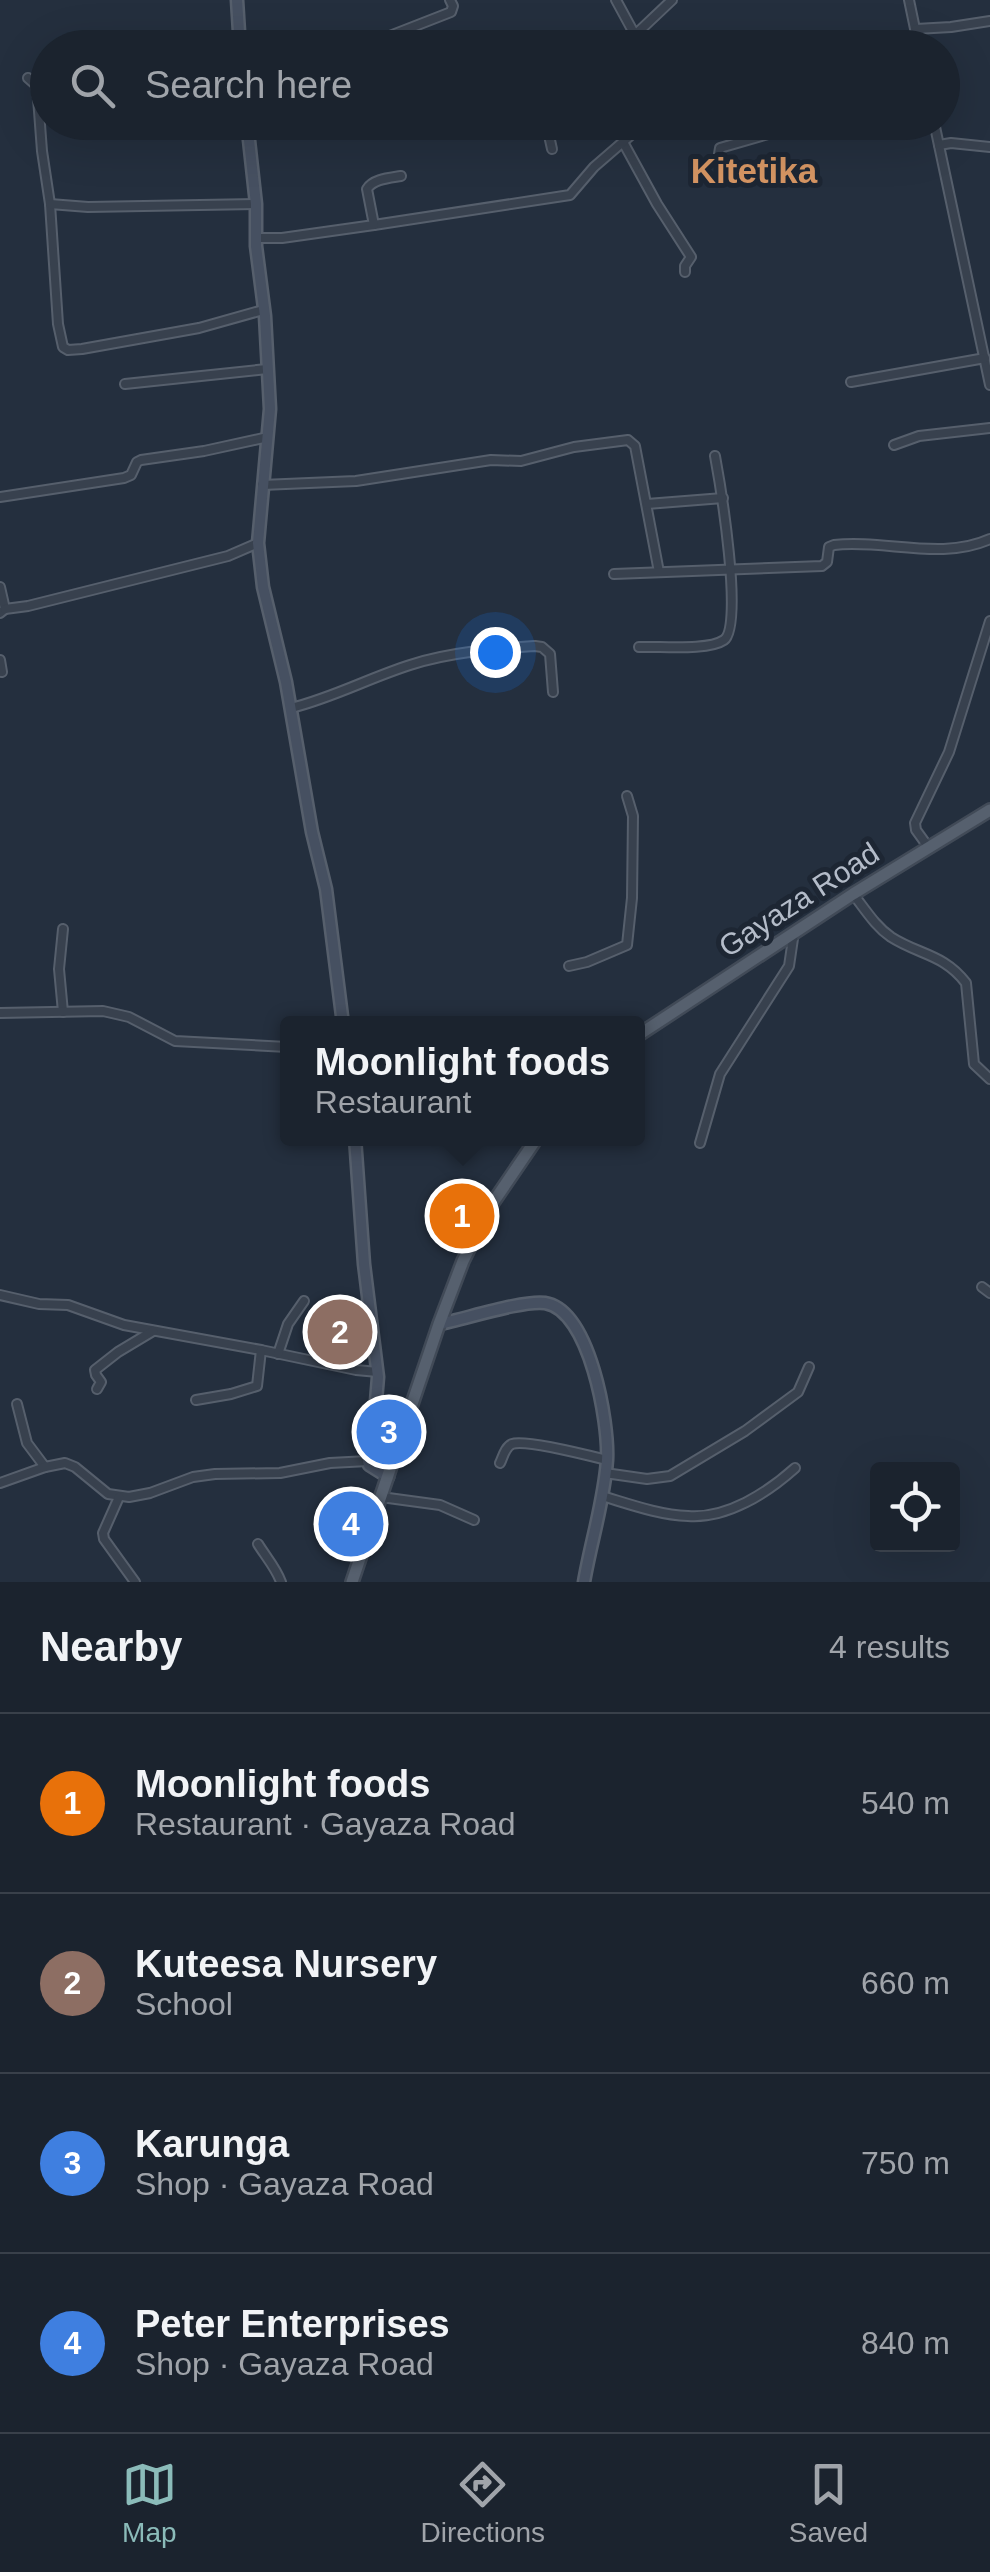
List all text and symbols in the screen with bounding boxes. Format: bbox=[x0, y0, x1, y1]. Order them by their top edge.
search box bbox=[30, 30, 960, 140]
icon: search bbox=[65, 58, 120, 113]
text: Search here bbox=[145, 64, 352, 106]
district label: Kitetika bbox=[691, 151, 818, 190]
your location bbox=[470, 627, 521, 678]
street label: Gayaza Road bbox=[713, 836, 885, 963]
popup bbox=[280, 1016, 645, 1146]
text: Moonlight foods bbox=[315, 1041, 610, 1083]
text: Restaurant bbox=[315, 1084, 471, 1120]
pin: 1 bbox=[430, 1178, 494, 1254]
pin: 2 bbox=[308, 1294, 372, 1370]
pin: 3 bbox=[356, 1394, 422, 1470]
map controls bbox=[870, 1462, 960, 1552]
button: locate bbox=[870, 1462, 960, 1552]
pin: 4 bbox=[318, 1486, 384, 1562]
text: Nearby bbox=[40, 1623, 182, 1670]
text: 4 results bbox=[829, 1629, 950, 1665]
text: Moonlight foods bbox=[135, 1763, 430, 1805]
text: 1 bbox=[64, 1785, 81, 1821]
text: 540 m bbox=[861, 1785, 950, 1821]
text: Restaurant · Gayaza Road bbox=[135, 1806, 516, 1842]
text: Kuteesa Nursery bbox=[135, 1943, 437, 1985]
text: 2 bbox=[64, 1965, 81, 2001]
text: 660 m bbox=[861, 1965, 950, 2001]
text: School bbox=[135, 1986, 233, 2022]
text: Karunga bbox=[135, 2123, 289, 2165]
text: 3 bbox=[64, 2145, 81, 2181]
text: 750 m bbox=[861, 2145, 950, 2181]
text: Shop · Gayaza Road bbox=[135, 2166, 434, 2202]
text: Peter Enterprises bbox=[135, 2303, 450, 2345]
text: 4 bbox=[64, 2325, 81, 2361]
text: 840 m bbox=[861, 2325, 950, 2361]
text: Shop · Gayaza Road bbox=[135, 2346, 434, 2382]
tab: Map bbox=[122, 2457, 177, 2549]
tab: Directions bbox=[421, 2457, 545, 2549]
tab: Saved bbox=[789, 2457, 868, 2549]

